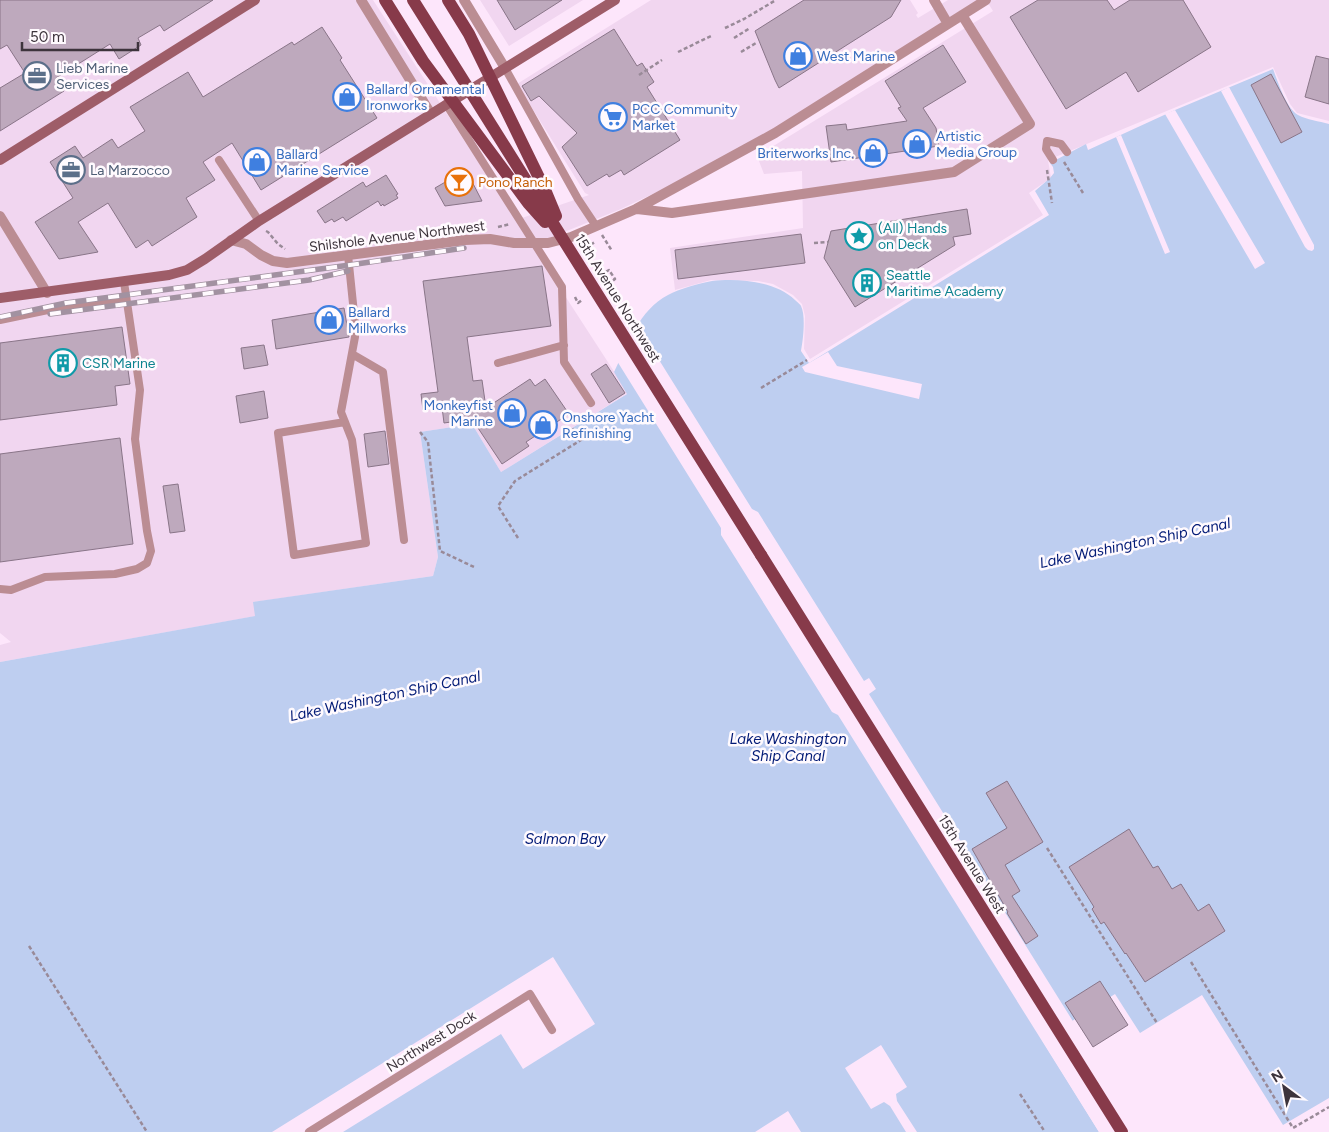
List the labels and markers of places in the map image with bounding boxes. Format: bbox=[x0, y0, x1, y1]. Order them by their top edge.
shop icon: West Marine bbox=[783, 41, 813, 71]
place label: West Marine bbox=[817, 48, 896, 65]
place label: Lieb Marine Services bbox=[56, 60, 129, 93]
office icon: Lieb Marine Services bbox=[22, 61, 52, 91]
place label: Ballard Ornamental Ironworks bbox=[366, 81, 485, 114]
shop icon: Ballard Ornamental Ironworks bbox=[332, 82, 362, 112]
place label: PCC Community Market bbox=[632, 101, 738, 134]
supermarket icon: PCC Community Market bbox=[598, 102, 628, 132]
place label: Artistic Media Group bbox=[936, 128, 1017, 161]
shop icon: Artistic Media Group bbox=[902, 129, 932, 159]
shop icon: Briterworks Inc. bbox=[858, 138, 888, 168]
place label: Briterworks Inc. bbox=[757, 145, 854, 162]
place label: Ballard Marine Service bbox=[276, 146, 369, 179]
shop icon: Ballard Marine Service bbox=[242, 147, 272, 177]
office icon: La Marzocco bbox=[56, 155, 86, 185]
place label: La Marzocco bbox=[90, 162, 170, 179]
bar icon: Pono Ranch bbox=[444, 167, 474, 197]
place label: Pono Ranch bbox=[478, 174, 553, 191]
place label: (All) Hands on Deck bbox=[878, 220, 947, 253]
place icon: (All) Hands on Deck bbox=[844, 221, 874, 251]
place label: Seattle Maritime Academy bbox=[886, 267, 1004, 300]
building icon: Seattle Maritime Academy bbox=[852, 268, 882, 298]
place label: Ballard Millworks bbox=[348, 304, 406, 337]
shop icon: Ballard Millworks bbox=[314, 305, 344, 335]
building icon: CSR Marine bbox=[48, 348, 78, 378]
place label: CSR Marine bbox=[82, 355, 156, 372]
place label: Monkeyfist Marine bbox=[424, 397, 493, 430]
shop icon: Monkeyfist Marine bbox=[497, 398, 527, 428]
place label: Onshore Yacht Refinishing bbox=[562, 409, 654, 442]
shop icon: Onshore Yacht Refinishing bbox=[528, 410, 558, 440]

